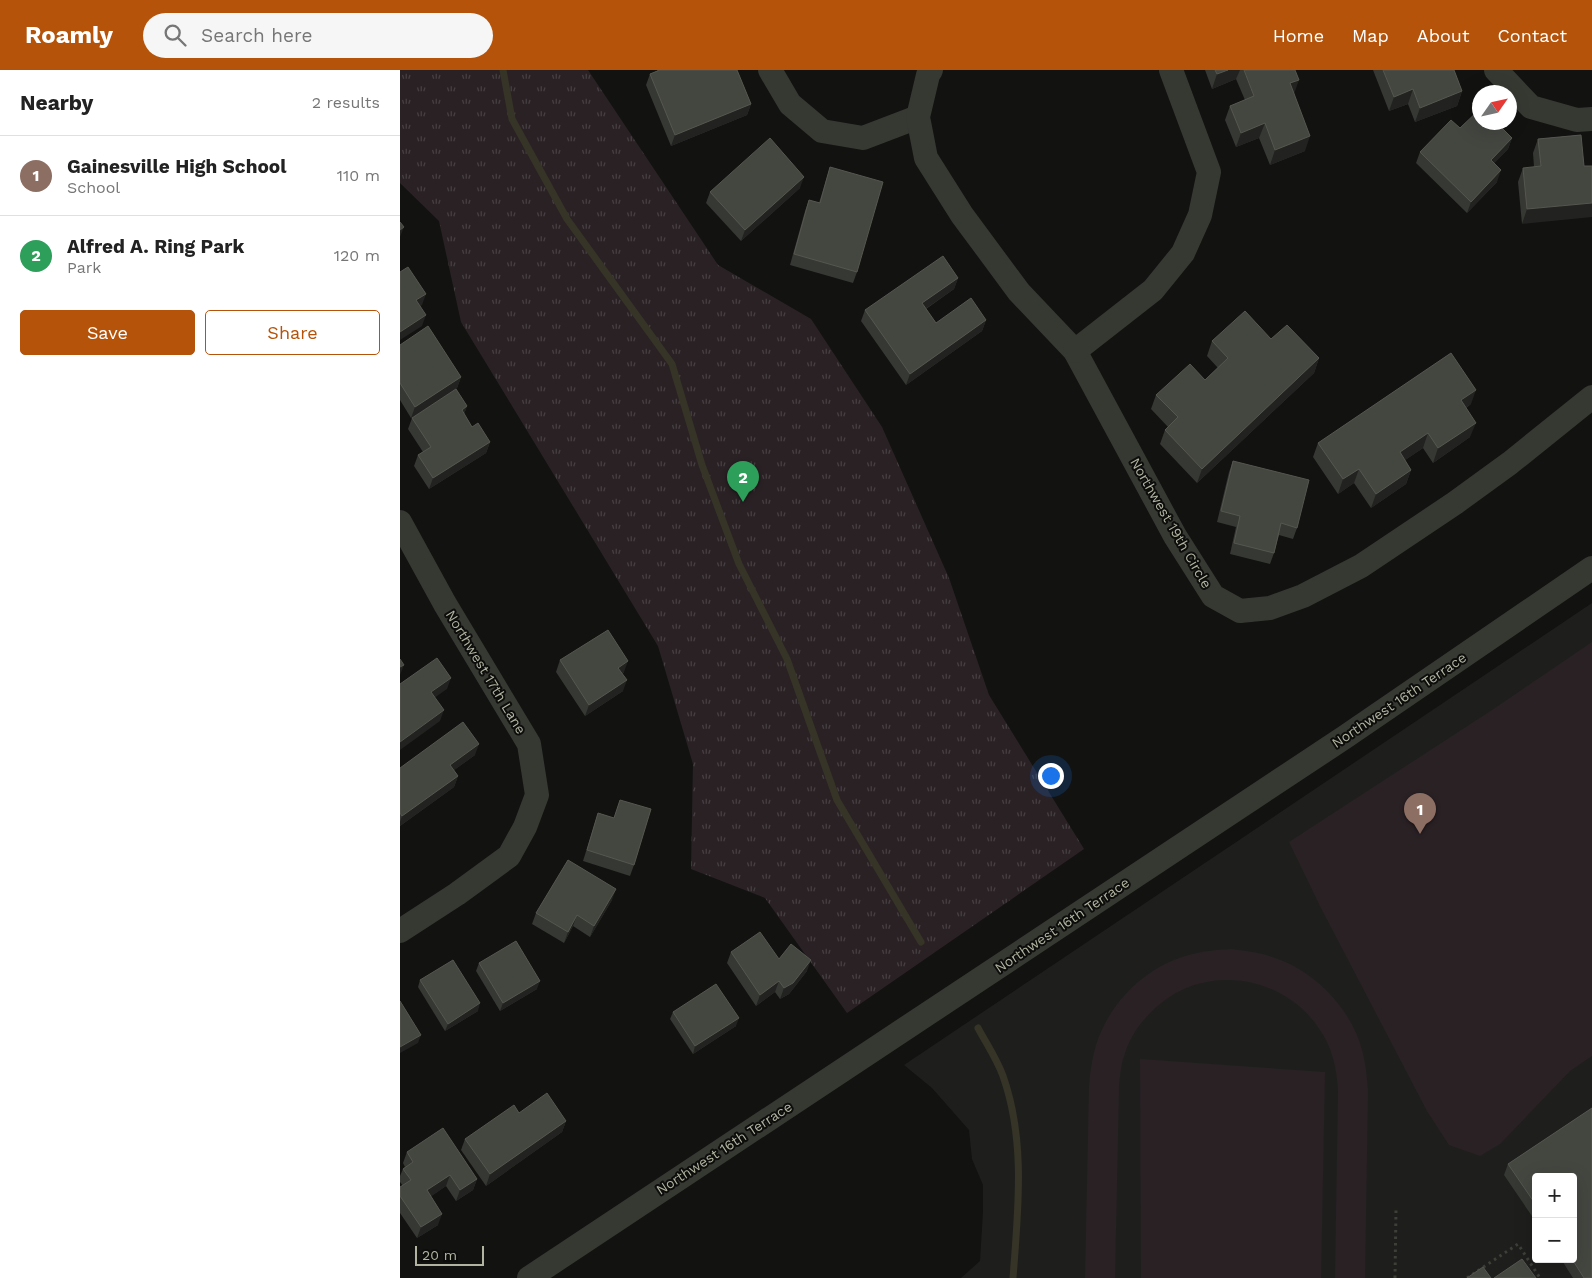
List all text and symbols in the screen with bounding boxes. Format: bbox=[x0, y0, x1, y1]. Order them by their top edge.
search box bbox=[143, 13, 493, 58]
text: Roamly bbox=[25, 21, 113, 49]
icon: search bbox=[161, 21, 189, 49]
text: Search here bbox=[201, 24, 312, 47]
text: Home bbox=[1273, 25, 1324, 46]
text: Map bbox=[1352, 25, 1389, 46]
text: About bbox=[1417, 25, 1469, 46]
text: Contact bbox=[1497, 25, 1567, 46]
north arrow bbox=[1472, 85, 1517, 130]
text: Nearby bbox=[20, 90, 93, 115]
text: 2 results bbox=[312, 93, 380, 112]
text: Gainesville High School bbox=[67, 155, 286, 178]
text: 1 bbox=[33, 166, 39, 185]
text: 110 m bbox=[337, 166, 380, 185]
text: School bbox=[67, 178, 120, 197]
text: Alfred A. Ring Park bbox=[67, 235, 244, 258]
text: 2 bbox=[31, 246, 41, 265]
text: 120 m bbox=[334, 246, 380, 265]
text: Park bbox=[67, 258, 101, 277]
button: Save bbox=[20, 310, 195, 355]
button: Share bbox=[205, 310, 380, 355]
street label: Northwest 19th Circle bbox=[1127, 455, 1215, 591]
pin: 2 bbox=[727, 461, 759, 502]
street label: Northwest 17th Lane bbox=[443, 607, 529, 737]
street label: Northwest 16th Terrace bbox=[1329, 649, 1469, 751]
your location bbox=[1038, 763, 1064, 789]
pin: 1 bbox=[1404, 793, 1436, 834]
street label: Northwest 16th Terrace bbox=[992, 874, 1132, 976]
street label: Northwest 16th Terrace bbox=[653, 1098, 795, 1198]
map controls bbox=[1532, 1173, 1577, 1263]
button: + bbox=[1532, 1173, 1577, 1218]
button: − bbox=[1532, 1218, 1577, 1263]
scale bar bbox=[415, 1243, 484, 1266]
text: 20 m bbox=[422, 1247, 457, 1263]

